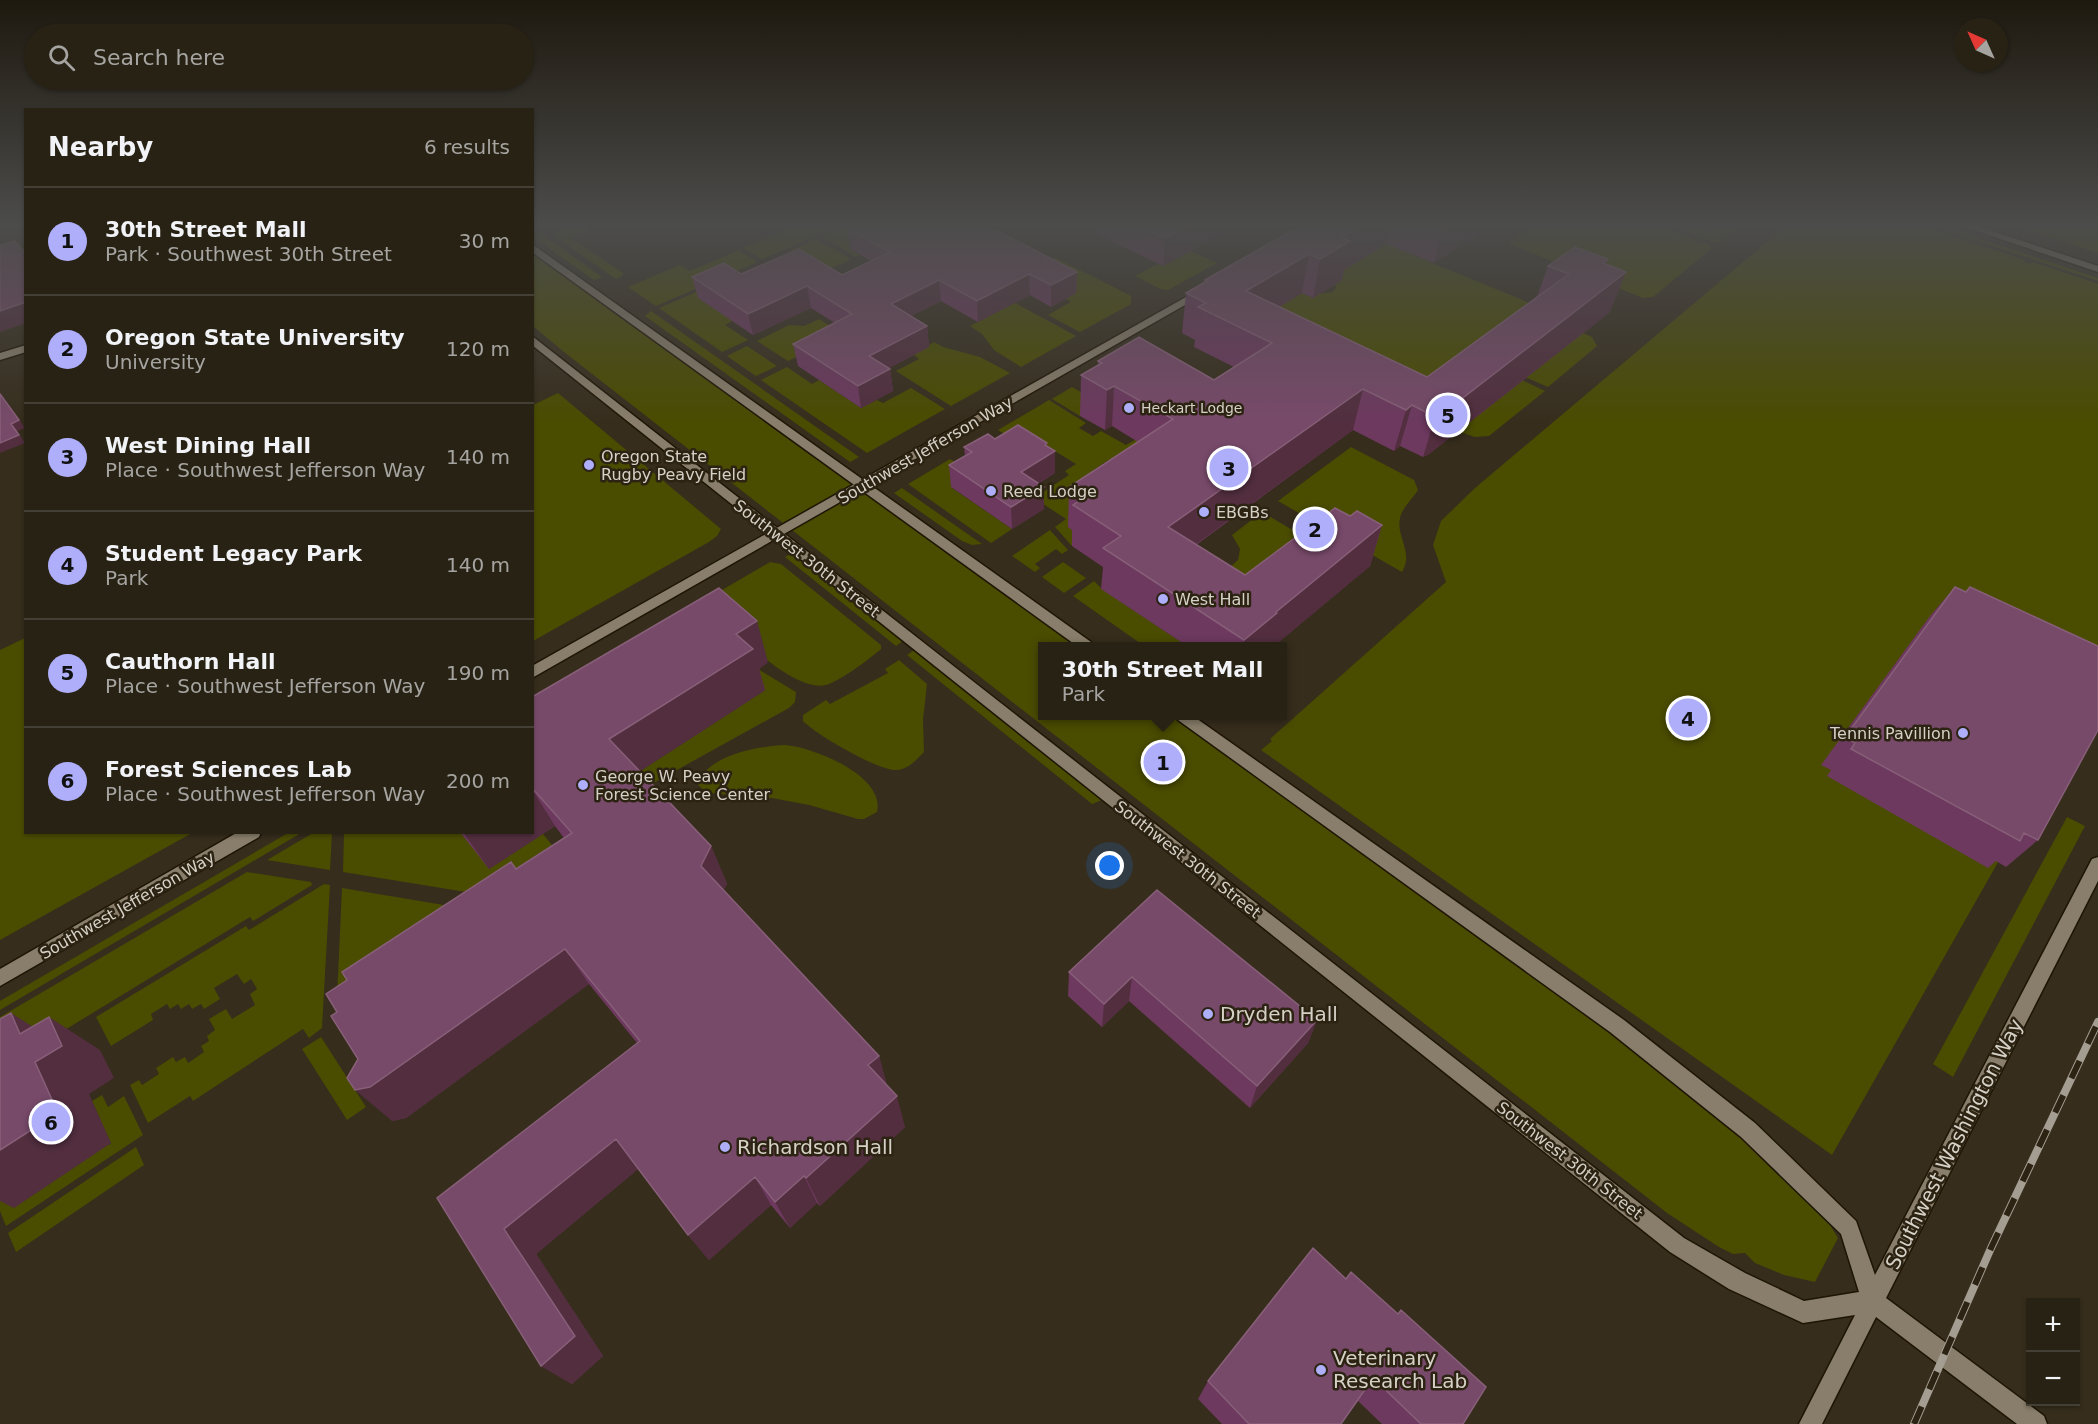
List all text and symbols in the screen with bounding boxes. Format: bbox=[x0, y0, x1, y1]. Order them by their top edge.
north arrow bbox=[1954, 18, 2008, 72]
search box bbox=[24, 24, 534, 90]
icon: search bbox=[45, 41, 78, 74]
text: Search here bbox=[93, 45, 225, 70]
text: Nearby bbox=[48, 132, 153, 162]
text: 6 results bbox=[424, 135, 510, 159]
text: 30th Street Mall bbox=[105, 217, 307, 242]
text: 1 bbox=[61, 229, 74, 253]
text: 30 m bbox=[459, 229, 510, 253]
text: Park · Southwest 30th Street bbox=[105, 242, 392, 266]
text: Oregon State University bbox=[105, 325, 405, 350]
text: 2 bbox=[61, 337, 74, 361]
text: 120 m bbox=[446, 337, 510, 361]
text: University bbox=[105, 350, 206, 374]
pin: 5 bbox=[1428, 392, 1468, 438]
street label: Southwest Jefferson Way bbox=[835, 393, 1016, 508]
place label: Heckart Lodge bbox=[1141, 400, 1242, 416]
marker: Heckart Lodge bbox=[1122, 401, 1136, 415]
text: West Dining Hall bbox=[105, 433, 311, 458]
text: 3 bbox=[61, 445, 74, 469]
text: 140 m bbox=[446, 445, 510, 469]
pin: 3 bbox=[1210, 446, 1248, 490]
place label: Oregon State Rugby Peavy Field bbox=[601, 447, 746, 484]
text: Place · Southwest Jefferson Way bbox=[105, 458, 425, 482]
marker: Oregon State Rugby Peavy Field bbox=[582, 458, 596, 472]
place label: Reed Lodge bbox=[1003, 482, 1097, 501]
marker: Reed Lodge bbox=[984, 484, 998, 498]
street label: Southwest 30th Street bbox=[730, 496, 883, 621]
place label: EBGBs bbox=[1216, 503, 1269, 522]
marker: EBGBs bbox=[1197, 505, 1211, 519]
pin: 2 bbox=[1296, 506, 1334, 552]
text: Student Legacy Park bbox=[105, 541, 362, 566]
text: 4 bbox=[61, 553, 74, 577]
text: 140 m bbox=[446, 553, 510, 577]
text: Park bbox=[105, 566, 148, 590]
place label: West Hall bbox=[1175, 590, 1250, 609]
marker: West Hall bbox=[1156, 592, 1170, 606]
popup bbox=[1038, 642, 1287, 720]
text: Cauthorn Hall bbox=[105, 649, 275, 674]
text: 30th Street Mall bbox=[1062, 657, 1263, 682]
text: 5 bbox=[61, 661, 74, 685]
text: 190 m bbox=[446, 661, 510, 685]
text: Place · Southwest Jefferson Way bbox=[105, 674, 425, 698]
text: Park bbox=[1062, 682, 1105, 706]
pin: 4 bbox=[1668, 696, 1708, 740]
place label: Tennis Pavillion bbox=[1829, 724, 1951, 743]
marker: Tennis Pavillion bbox=[1956, 726, 1970, 740]
pin: 1 bbox=[1144, 740, 1182, 784]
text: Forest Sciences Lab bbox=[105, 757, 352, 782]
place label: George W. Peavy Forest Science Center bbox=[595, 767, 771, 804]
text: 6 bbox=[61, 769, 74, 793]
text: 200 m bbox=[446, 769, 510, 793]
marker: George W. Peavy Forest Science Center bbox=[576, 778, 590, 792]
text: Place · Southwest Jefferson Way bbox=[105, 782, 425, 806]
street label: Southwest 30th Street bbox=[1111, 797, 1264, 922]
street label: Southwest Jefferson Way bbox=[37, 848, 218, 963]
your location bbox=[1095, 851, 1124, 880]
place label: Dryden Hall bbox=[1220, 1002, 1338, 1026]
marker: Dryden Hall bbox=[1201, 1007, 1215, 1021]
street label: Southwest Washington Way bbox=[1880, 1015, 2028, 1273]
street label: Southwest 30th Street bbox=[1493, 1098, 1646, 1223]
pin: 6 bbox=[32, 1100, 70, 1144]
place label: Richardson Hall bbox=[737, 1135, 893, 1159]
marker: Richardson Hall bbox=[718, 1140, 732, 1154]
map controls bbox=[2026, 1298, 2080, 1406]
button: + bbox=[2026, 1298, 2080, 1352]
place label: Veterinary Research Lab bbox=[1333, 1346, 1467, 1393]
button: − bbox=[2026, 1352, 2080, 1406]
marker: Veterinary Research Lab bbox=[1314, 1363, 1328, 1377]

